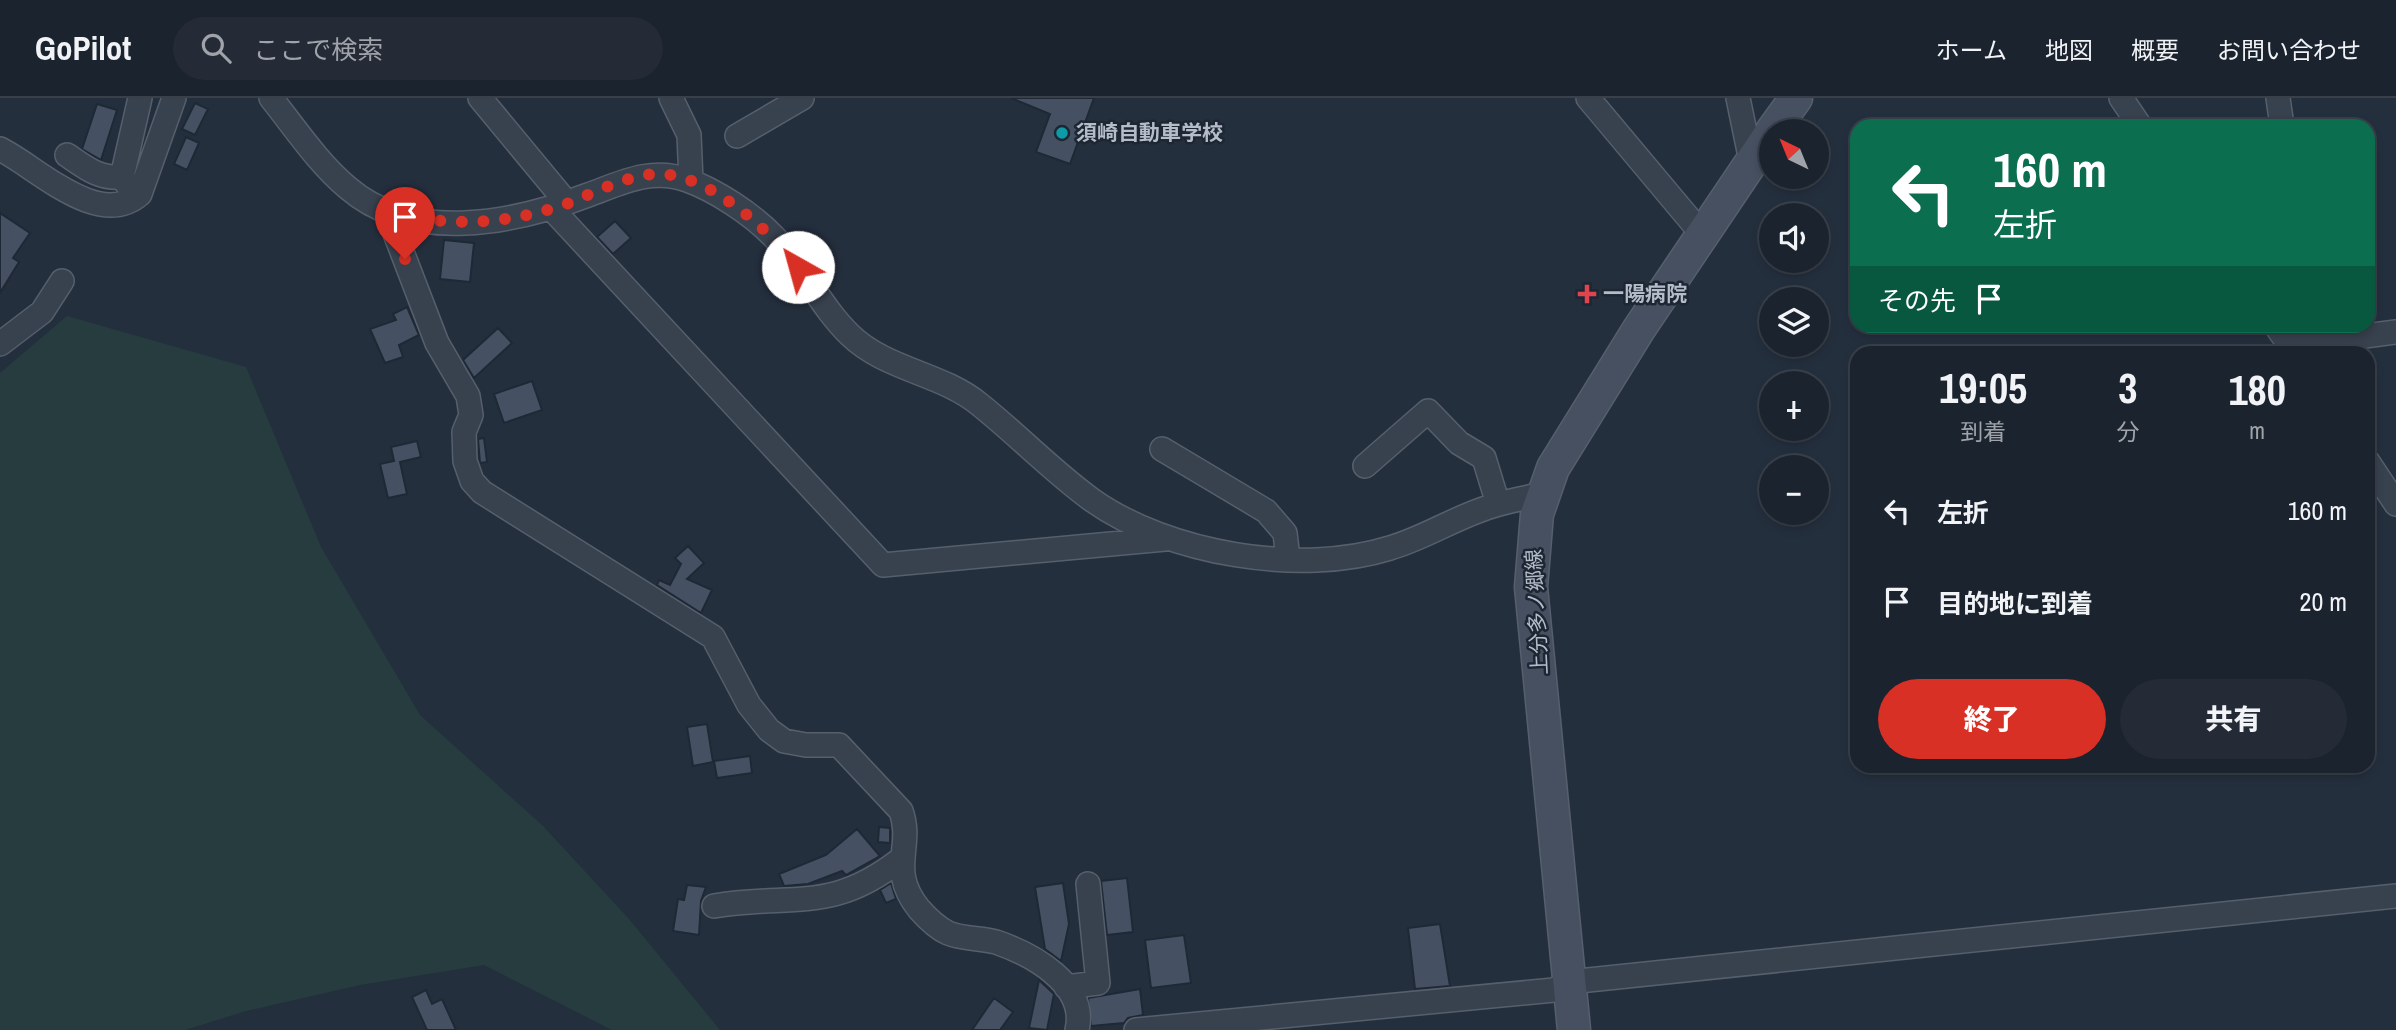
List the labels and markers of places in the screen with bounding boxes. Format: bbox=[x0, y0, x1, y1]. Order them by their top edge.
place label: 須崎自動車学校 bbox=[1076, 118, 1223, 147]
marker: 須崎自動車学校 bbox=[1054, 125, 1070, 141]
pin bbox=[375, 187, 435, 259]
place label: 一陽病院 bbox=[1603, 279, 1687, 308]
marker: 一陽病院 bbox=[1577, 284, 1597, 304]

